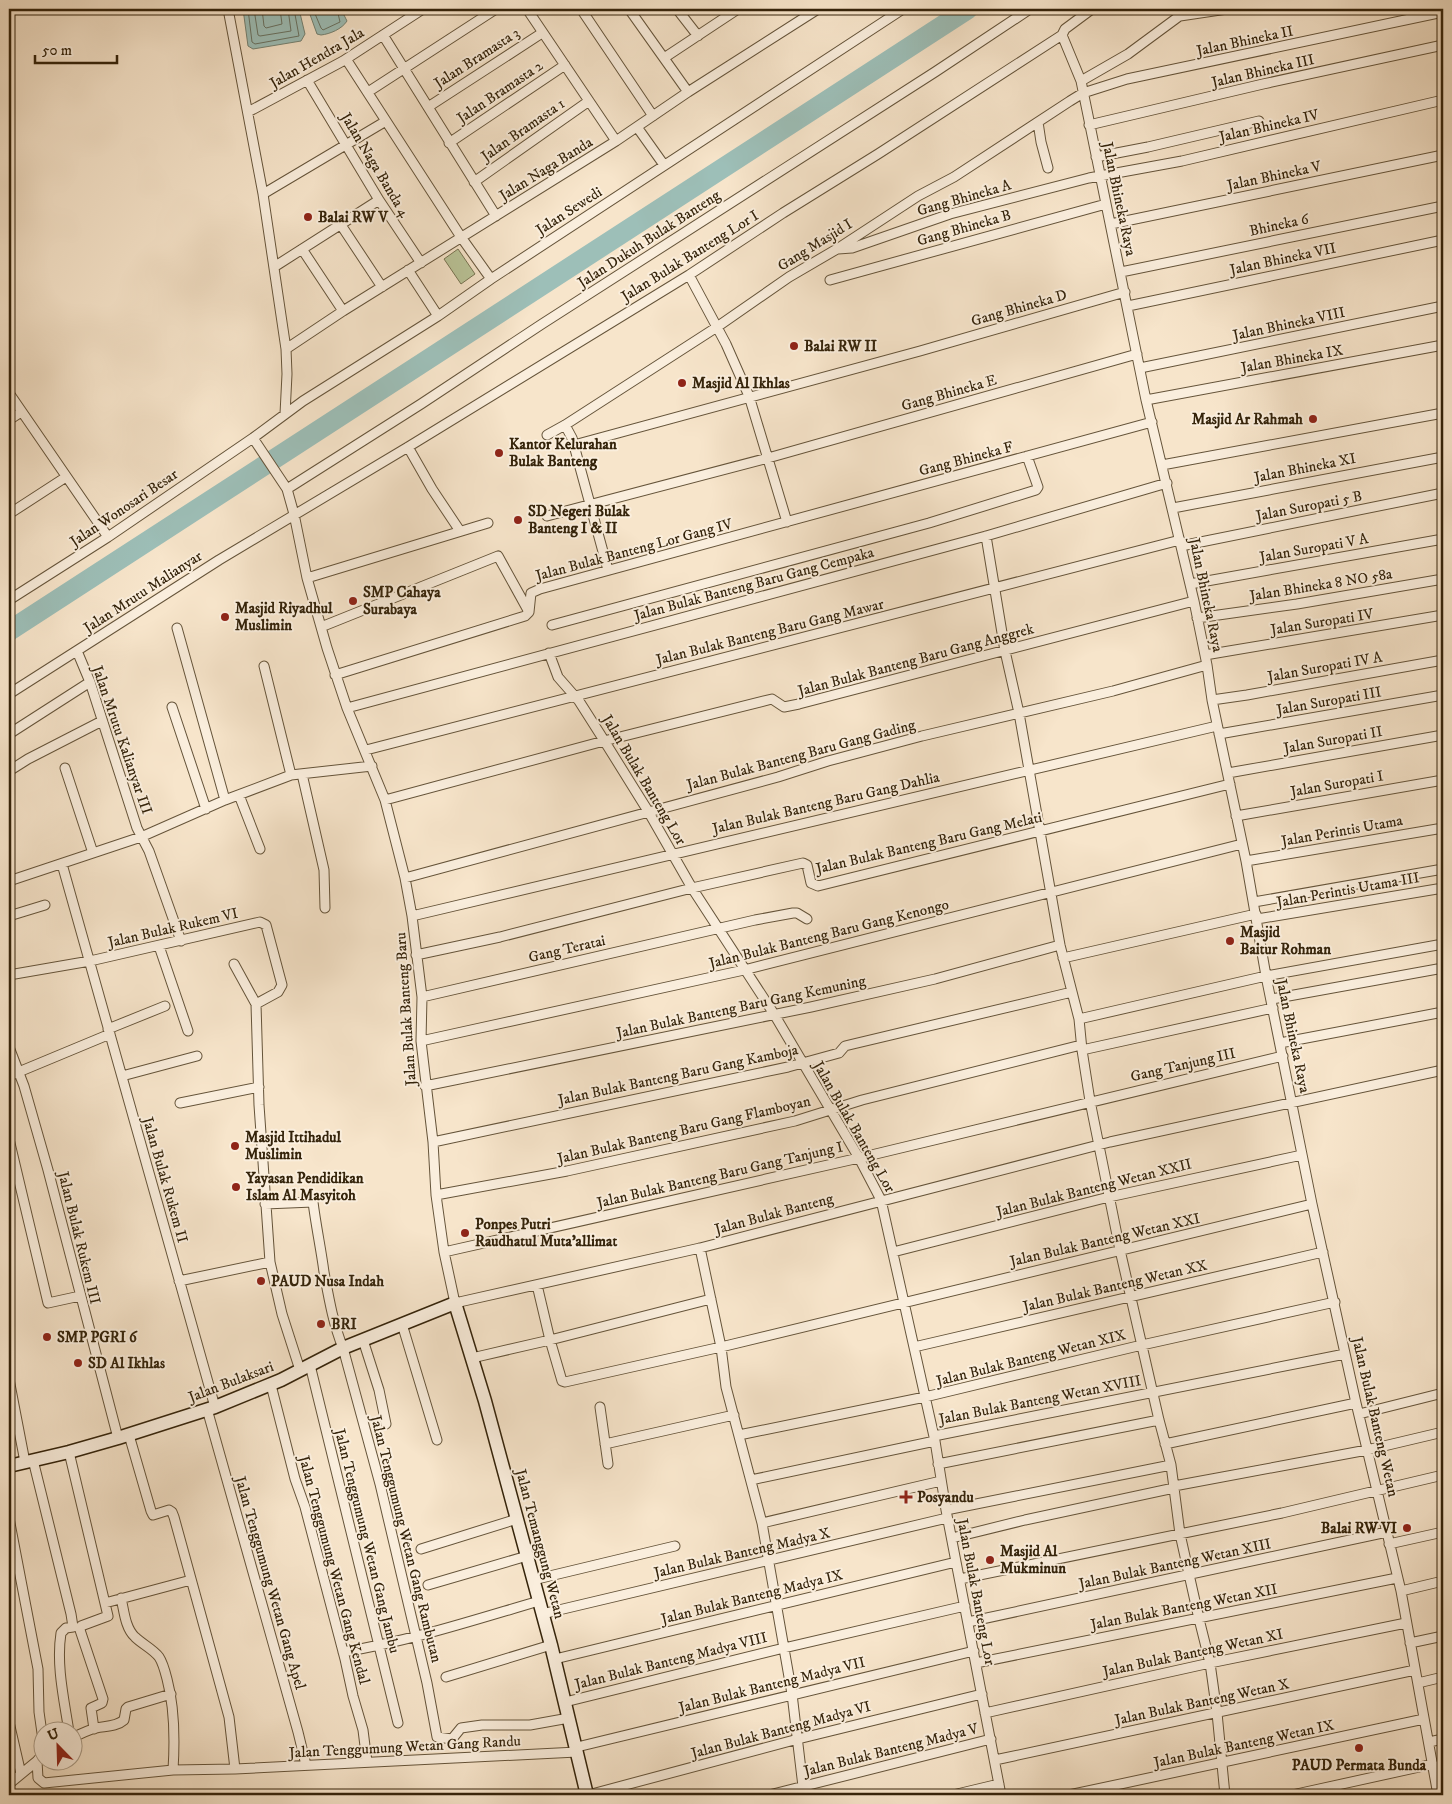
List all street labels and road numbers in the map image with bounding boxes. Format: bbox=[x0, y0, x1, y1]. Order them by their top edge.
street label: Jalan Bhineka II bbox=[1193, 21, 1295, 61]
street label: Jalan Hendra Jala bbox=[265, 23, 368, 94]
street label: Jalan Bramasta 3 bbox=[429, 23, 523, 94]
street label: Jalan Bhineka III bbox=[1208, 50, 1316, 92]
street label: Jalan Bramasta 2 bbox=[452, 56, 547, 129]
street label: Jalan Bramasta 1 bbox=[476, 94, 569, 167]
street label: Jalan Bhineka IV bbox=[1215, 105, 1321, 147]
street label: Jalan Naga Banda 4 bbox=[335, 108, 414, 221]
street label: Jalan Naga Banda bbox=[494, 132, 597, 206]
street label: Jalan Bhineka Raya bbox=[1097, 138, 1140, 258]
street label: Jalan Bhineka V bbox=[1223, 157, 1323, 196]
street label: Gang Bhineka A bbox=[915, 175, 1014, 220]
street label: Jalan Sewedi bbox=[531, 182, 606, 241]
street label: Jalan Dukuh Bulak Banteng bbox=[572, 185, 724, 293]
street label: Jalan Bulak Banteng Lor I bbox=[616, 206, 762, 307]
street label: Gang Bhineka B bbox=[915, 206, 1013, 250]
street label: Bhineka 6 bbox=[1248, 209, 1311, 241]
street label: Gang Masjid I bbox=[774, 215, 856, 275]
street label: Jalan Bhineka VII bbox=[1226, 238, 1338, 280]
street label: Gang Bhineka D bbox=[969, 285, 1069, 331]
street label: Jalan Bhineka VIII bbox=[1229, 303, 1347, 346]
street label: Jalan Bhineka IX bbox=[1238, 341, 1345, 378]
street label: Gang Bhineka E bbox=[899, 370, 999, 416]
street label: Gang Bhineka F bbox=[917, 437, 1015, 481]
street label: Jalan Bhineka XI bbox=[1251, 449, 1357, 488]
street label: Jalan Wonosari Besar bbox=[65, 465, 182, 552]
street label: Jalan Suropati 5 B bbox=[1252, 486, 1364, 526]
street label: Jalan Bulak Banteng Lor Gang IV bbox=[532, 514, 735, 586]
street label: Jalan Suropati V A bbox=[1256, 529, 1370, 567]
street label: Jalan Bhineka Raya bbox=[1184, 534, 1227, 654]
street label: Jalan Bulak Banteng Baru Gang Cempaka bbox=[630, 543, 877, 626]
street label: Jalan Mrutu Malianyar bbox=[79, 546, 206, 638]
street label: Jalan Bhineka 8 NO 58a bbox=[1246, 564, 1394, 606]
street label: Jalan Bulak Banteng Baru Gang Mawar bbox=[652, 594, 886, 670]
street label: Jalan Suropati IV bbox=[1267, 604, 1375, 640]
street label: Jalan Bulak Banteng Baru Gang Anggrek bbox=[794, 619, 1037, 701]
street label: Jalan Suropati IV A bbox=[1264, 647, 1384, 687]
street label: Jalan Mrutu Kalianyar III bbox=[87, 661, 156, 817]
street label: Jalan Suropati III bbox=[1273, 682, 1383, 720]
street label: Jalan Bulak Banteng Lor bbox=[596, 710, 691, 849]
street label: Jalan Bulak Banteng Baru Gang Gading bbox=[683, 715, 918, 795]
street label: Jalan Suropati II bbox=[1280, 722, 1384, 758]
street label: Jalan Suropati I bbox=[1287, 766, 1385, 802]
street label: Jalan Bulak Banteng Baru Gang Dahlia bbox=[709, 767, 942, 839]
street label: Jalan Bulak Banteng Baru Gang Melati bbox=[812, 808, 1044, 879]
street label: Jalan Perintis Utama bbox=[1278, 811, 1405, 851]
street label: Jalan Perintis Utama III bbox=[1273, 868, 1421, 912]
street label: Jalan Bulak Banteng Baru Gang Kenongo bbox=[705, 895, 951, 974]
street label: Jalan Bulak Rukem VI bbox=[104, 904, 240, 953]
street label: Gang Teratai bbox=[527, 931, 607, 967]
street label: Jalan Bulak Banteng Baru bbox=[391, 932, 421, 1088]
street label: Jalan Bulak Banteng Baru Gang Kemuning bbox=[613, 971, 868, 1043]
street label: Jalan Bhineka Raya bbox=[1271, 975, 1314, 1095]
street label: Jalan Bulak Banteng Baru Gang Kamboja bbox=[554, 1040, 800, 1110]
street label: Gang Tanjung III bbox=[1129, 1044, 1237, 1086]
street label: Jalan Bulak Banteng Lor bbox=[808, 1056, 900, 1197]
street label: Jalan Bulak Banteng Baru Gang Flamboyan bbox=[554, 1092, 813, 1169]
street label: Jalan Bulak Rukem II bbox=[137, 1113, 192, 1245]
street label: Jalan Bulak Banteng Baru Gang Tanjung I bbox=[593, 1137, 845, 1213]
street label: Jalan Bulak Banteng Wetan XXII bbox=[992, 1154, 1194, 1222]
street label: Jalan Bulak Rukem III bbox=[53, 1168, 105, 1306]
street label: Jalan Bulak Banteng bbox=[711, 1189, 836, 1239]
street label: Jalan Bulak Banteng Wetan XXI bbox=[1006, 1209, 1202, 1272]
street label: Jalan Bulak Banteng Wetan XX bbox=[1019, 1256, 1209, 1317]
street label: Jalan Bulak Banteng Wetan XIX bbox=[932, 1325, 1128, 1391]
street label: Jalan Bulak Banteng Wetan bbox=[1347, 1333, 1403, 1499]
street label: Jalan Bulaksari bbox=[184, 1357, 276, 1408]
street label: Jalan Bulak Banteng Wetan XVIII bbox=[935, 1371, 1143, 1429]
street label: Jalan Tenggumung Wetan Gang Rambutan bbox=[366, 1412, 446, 1665]
street label: Jalan Tenggumung Wetan Gang Jambu bbox=[329, 1425, 404, 1655]
street label: Jalan Tenggumung Wetan Gang Kendal bbox=[294, 1452, 374, 1687]
street label: Jalan Temanggung Wetan bbox=[510, 1465, 569, 1621]
street label: Jalan Tenggumung Wetan Gang Apel bbox=[230, 1472, 310, 1692]
street label: Jalan Bulak Banteng Lor bbox=[952, 1515, 1000, 1667]
street label: Jalan Bulak Banteng Madya X bbox=[650, 1523, 832, 1583]
street label: Jalan Bulak Banteng Wetan XIII bbox=[1075, 1534, 1273, 1594]
street label: Jalan Bulak Banteng Madya IX bbox=[657, 1565, 845, 1629]
street label: Jalan Bulak Banteng Wetan XII bbox=[1087, 1580, 1279, 1635]
street label: Jalan Bulak Banteng Wetan XI bbox=[1099, 1625, 1285, 1682]
street label: Jalan Bulak Banteng Madya VIII bbox=[571, 1628, 769, 1695]
street label: Jalan Bulak Banteng Madya VII bbox=[675, 1653, 867, 1718]
street label: Jalan Bulak Banteng Wetan X bbox=[1111, 1674, 1291, 1730]
street label: Jalan Bulak Banteng Madya VI bbox=[687, 1697, 873, 1764]
street label: Jalan Bulak Banteng Wetan IX bbox=[1150, 1716, 1336, 1773]
street label: Jalan Bulak Banteng Madya V bbox=[800, 1719, 981, 1781]
street label: Jalan Tenggumung Wetan Gang Randu bbox=[287, 1731, 521, 1763]

